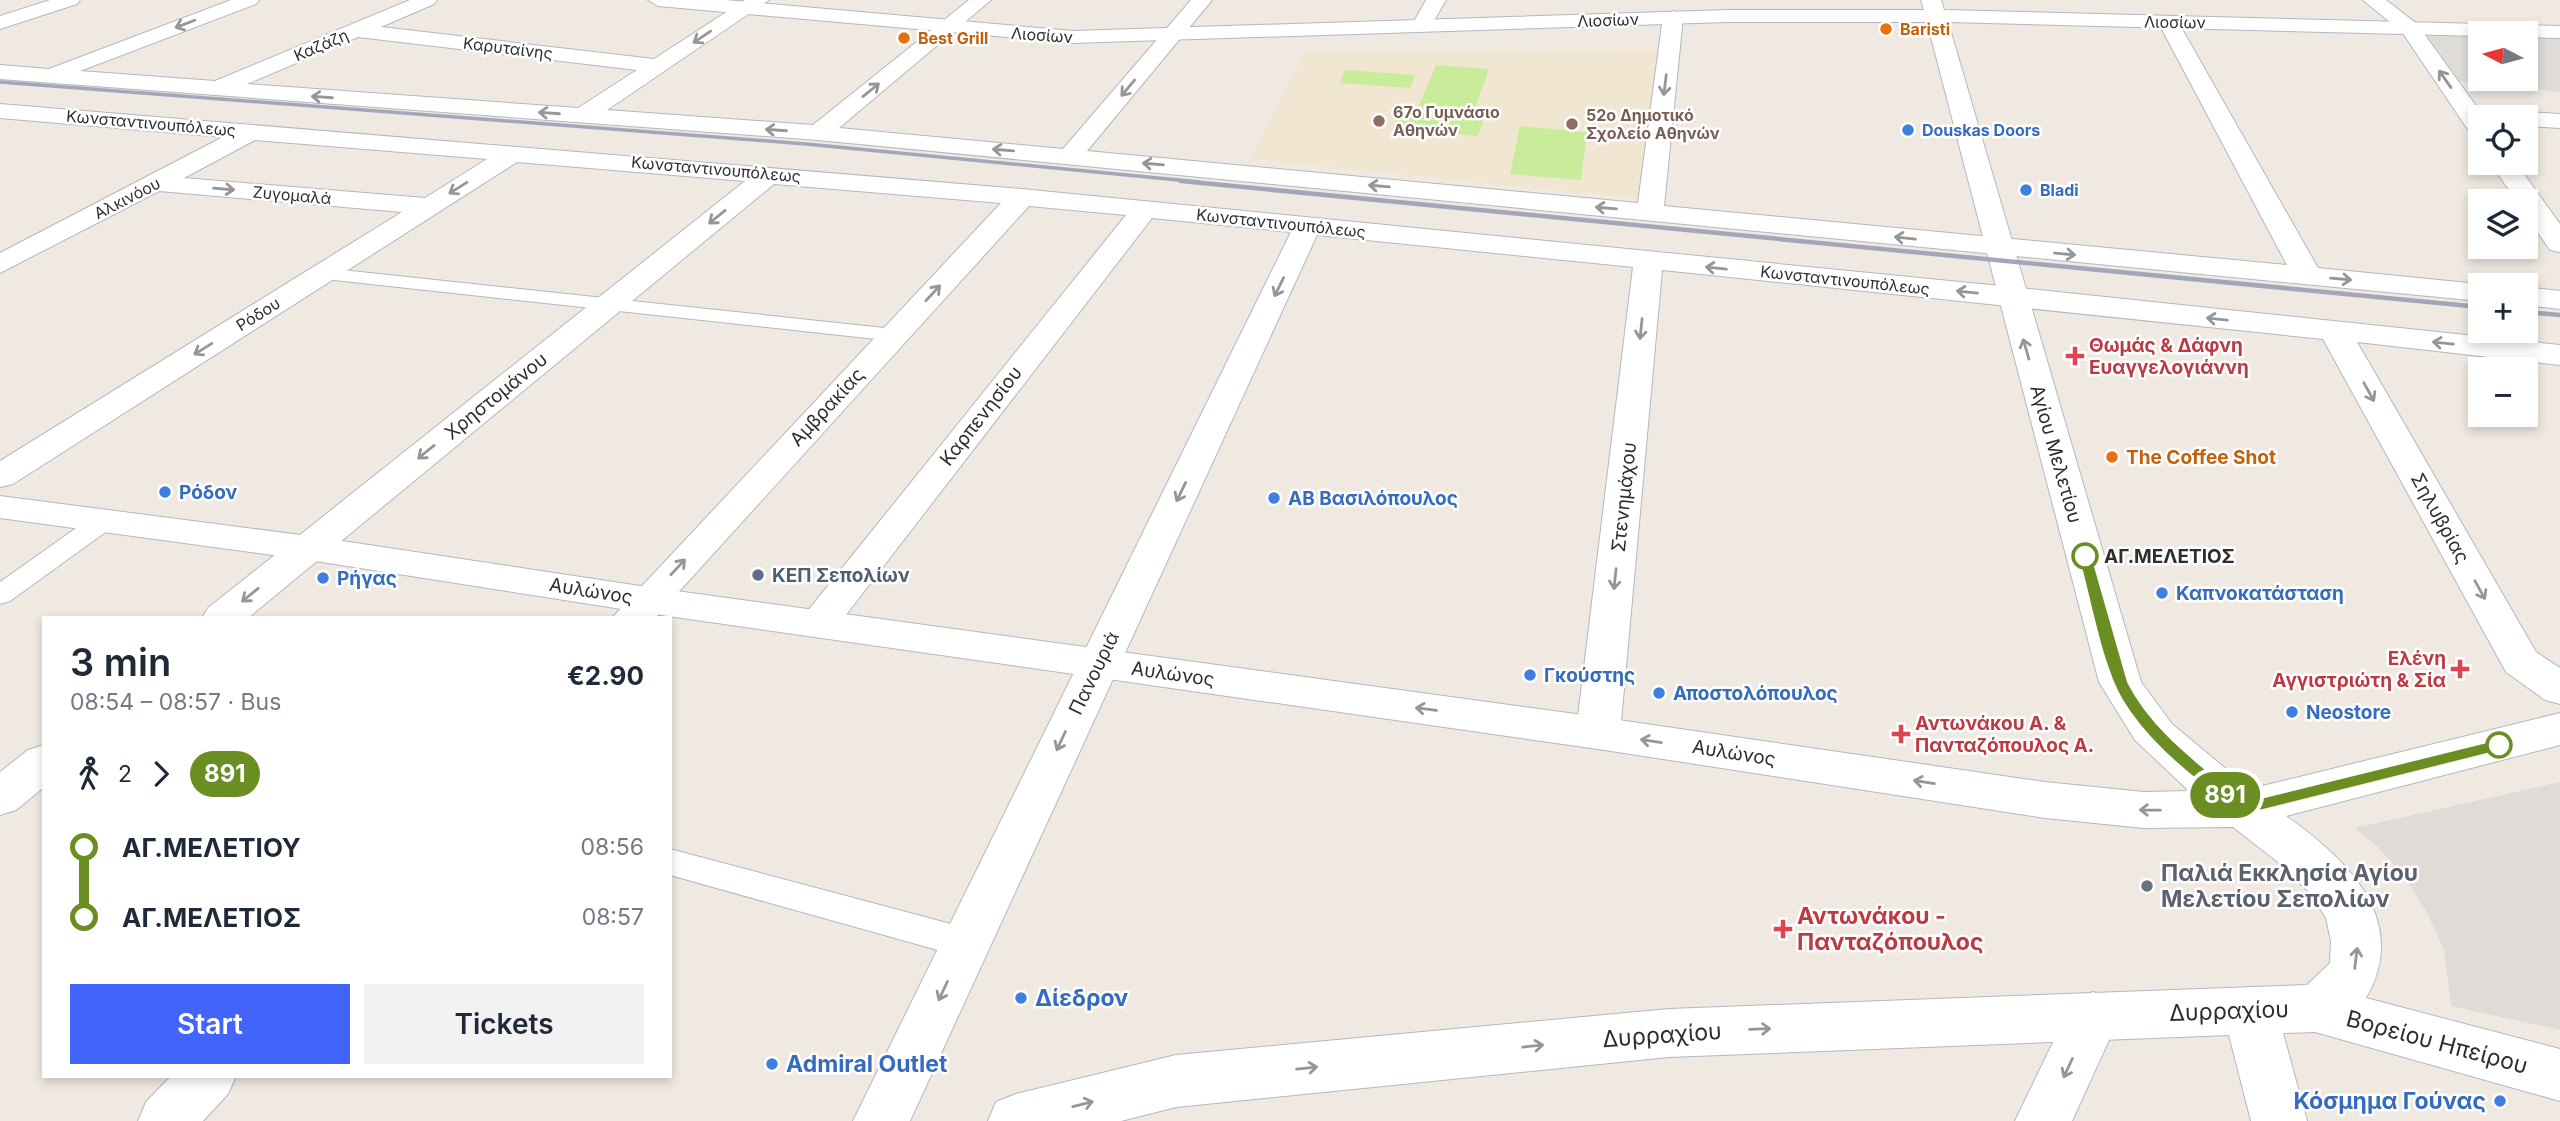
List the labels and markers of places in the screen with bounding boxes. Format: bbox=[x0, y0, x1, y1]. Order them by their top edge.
place label: Baristi bbox=[1900, 19, 1950, 39]
marker: Baristi bbox=[1878, 21, 1894, 37]
place label: Best Grill bbox=[918, 28, 988, 48]
marker: Best Grill bbox=[896, 30, 912, 46]
place label: 67ο Γυμνάσιο Αθηνών bbox=[1393, 102, 1500, 140]
place label: 52ο Δημοτικό Σχολείο Αθηνών bbox=[1586, 105, 1720, 143]
marker: 67ο Γυμνάσιο Αθηνών bbox=[1371, 113, 1387, 129]
marker: 52ο Δημοτικό Σχολείο Αθηνών bbox=[1564, 116, 1580, 132]
place label: Douskas Doors bbox=[1922, 120, 2040, 140]
marker: Douskas Doors bbox=[1900, 122, 1916, 138]
place label: Bladi bbox=[2040, 180, 2079, 200]
marker: Bladi bbox=[2018, 182, 2034, 198]
place label: Θωμάς & Δάφνη Ευαγγελογιάννη bbox=[2089, 334, 2249, 379]
marker: Θωμάς & Δάφνη Ευαγγελογιάννη bbox=[2067, 348, 2083, 364]
place label: The Coffee Shot bbox=[2126, 446, 2276, 469]
marker: The Coffee Shot bbox=[2104, 449, 2120, 465]
place label: Ρόδον bbox=[179, 481, 238, 504]
marker: Ρόδον bbox=[157, 484, 173, 500]
place label: ΑΒ Βασιλόπουλος bbox=[1288, 487, 1458, 510]
marker: ΑΒ Βασιλόπουλος bbox=[1266, 490, 1282, 506]
marker: ΑΓ.ΜΕΛΕΤΙΟΣ bbox=[2072, 543, 2098, 569]
place label: ΑΓ.ΜΕΛΕΤΙΟΣ bbox=[2104, 545, 2235, 568]
place label: ΚΕΠ Σεπολίων bbox=[772, 564, 910, 587]
place label: Ρήγας bbox=[337, 567, 397, 590]
marker: ΚΕΠ Σεπολίων bbox=[750, 567, 766, 583]
marker: Ρήγας bbox=[315, 570, 331, 586]
place label: Καπνοκατάσταση bbox=[2176, 582, 2344, 605]
marker: Καπνοκατάσταση bbox=[2154, 585, 2170, 601]
place label: Ελένη Αγγιστριώτη & Σία bbox=[2272, 647, 2446, 692]
marker: Ελένη Αγγιστριώτη & Σία bbox=[2452, 661, 2468, 677]
place label: Γκούστης bbox=[1544, 664, 1635, 687]
marker: Γκούστης bbox=[1522, 667, 1538, 683]
place label: Αποστολόπουλος bbox=[1673, 682, 1838, 705]
marker: Αποστολόπουλος bbox=[1651, 685, 1667, 701]
place label: Neostore bbox=[2306, 701, 2391, 724]
marker: Neostore bbox=[2284, 704, 2300, 720]
place label: Αντωνάκου Α. & Πανταζόπουλος Α. bbox=[1915, 712, 2094, 757]
marker: Αντωνάκου Α. & Πανταζόπουλος Α. bbox=[1893, 726, 1909, 742]
unlabelled marker bbox=[2486, 732, 2512, 758]
place label: Παλιά Εκκλησία Αγίου Μελετίου Σεπολίων bbox=[2161, 859, 2418, 913]
marker: Παλιά Εκκλησία Αγίου Μελετίου Σεπολίων bbox=[2139, 878, 2155, 894]
place label: Αντωνάκου - Πανταζόπουλος bbox=[1797, 902, 1983, 956]
marker: Αντωνάκου - Πανταζόπουλος bbox=[1775, 921, 1791, 937]
place label: Δίεδρον bbox=[1035, 984, 1128, 1012]
marker: Δίεδρον bbox=[1013, 990, 1029, 1006]
place label: Admiral Outlet bbox=[786, 1050, 948, 1078]
marker: Admiral Outlet bbox=[764, 1056, 780, 1072]
place label: Κόσμημα Γούνας bbox=[2293, 1087, 2486, 1115]
marker: Κόσμημα Γούνας bbox=[2492, 1093, 2508, 1109]

